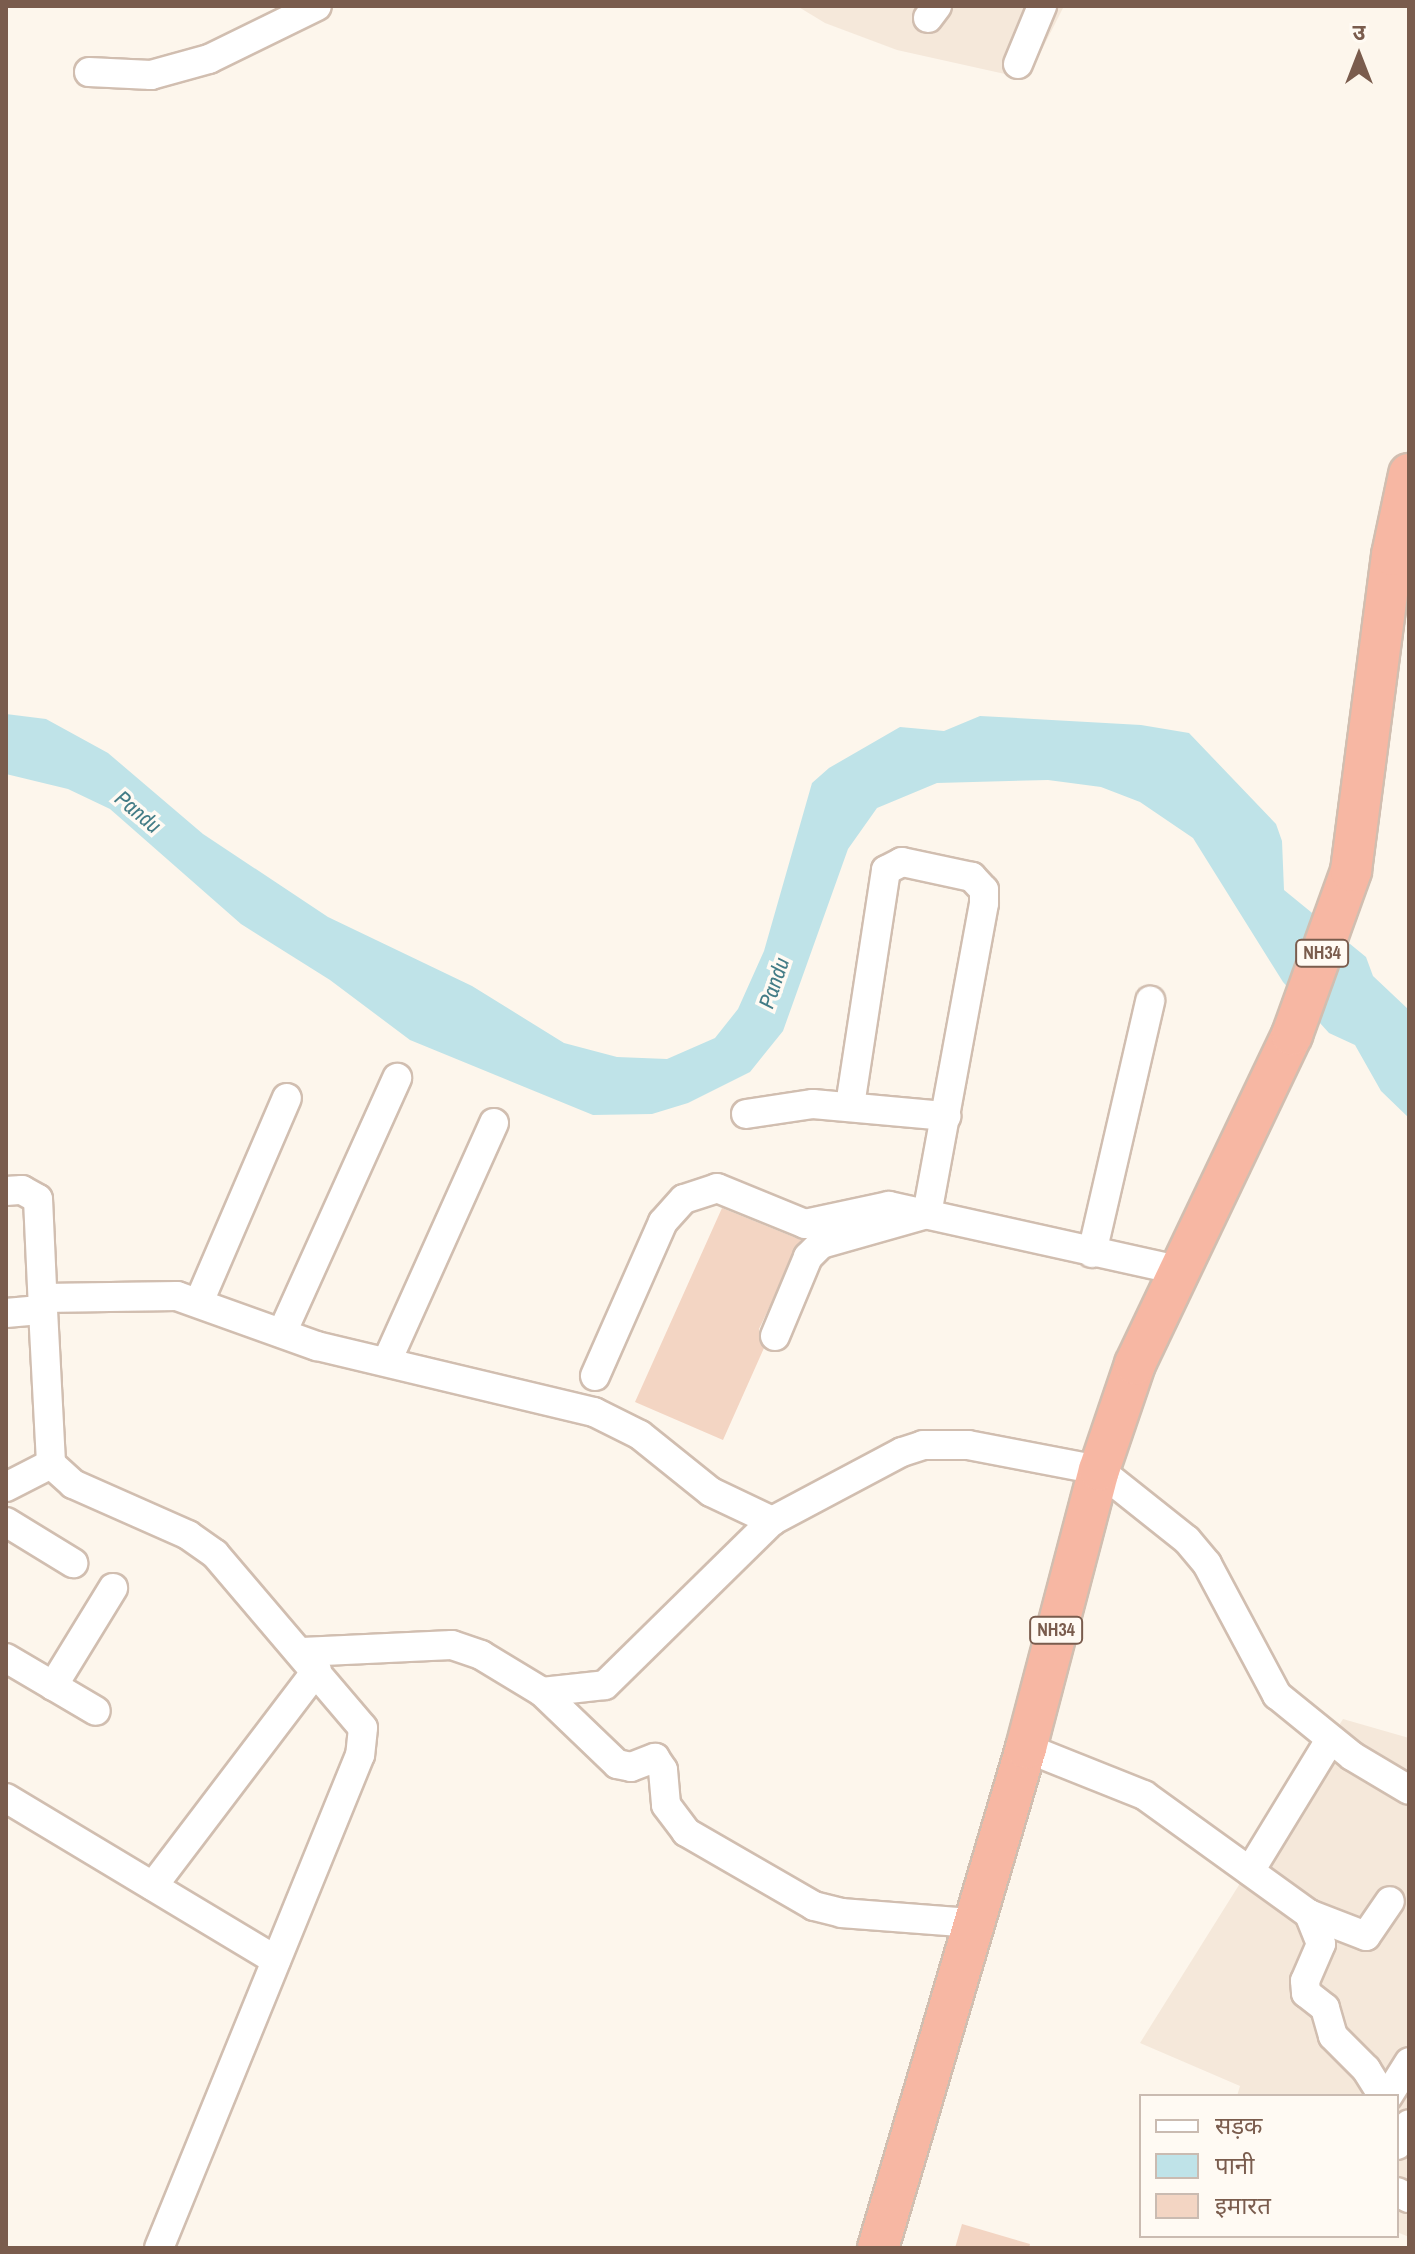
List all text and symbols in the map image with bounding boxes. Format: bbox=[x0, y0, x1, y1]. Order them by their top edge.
north arrow bbox=[1319, 16, 1399, 96]
text: उ bbox=[1353, 17, 1365, 47]
water label: Pandu bbox=[110, 785, 166, 839]
road number: NH34 bbox=[1294, 939, 1350, 967]
water label: Pandu bbox=[753, 954, 795, 1012]
road number: NH34 bbox=[1028, 1616, 1084, 1644]
legend bbox=[1139, 2094, 1399, 2238]
text: सड़क bbox=[1215, 2109, 1263, 2141]
text: पानी bbox=[1215, 2149, 1254, 2181]
text: इमारत bbox=[1215, 2189, 1271, 2221]

